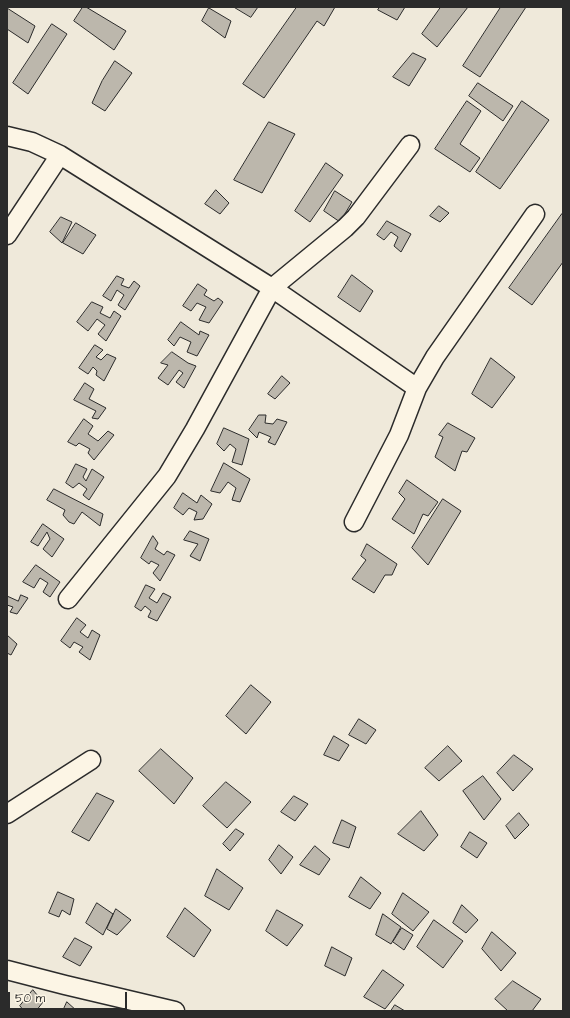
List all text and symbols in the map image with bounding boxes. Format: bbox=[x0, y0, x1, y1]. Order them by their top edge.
scale bar bbox=[10, 984, 129, 1010]
text: 50 m bbox=[15, 990, 45, 1007]

